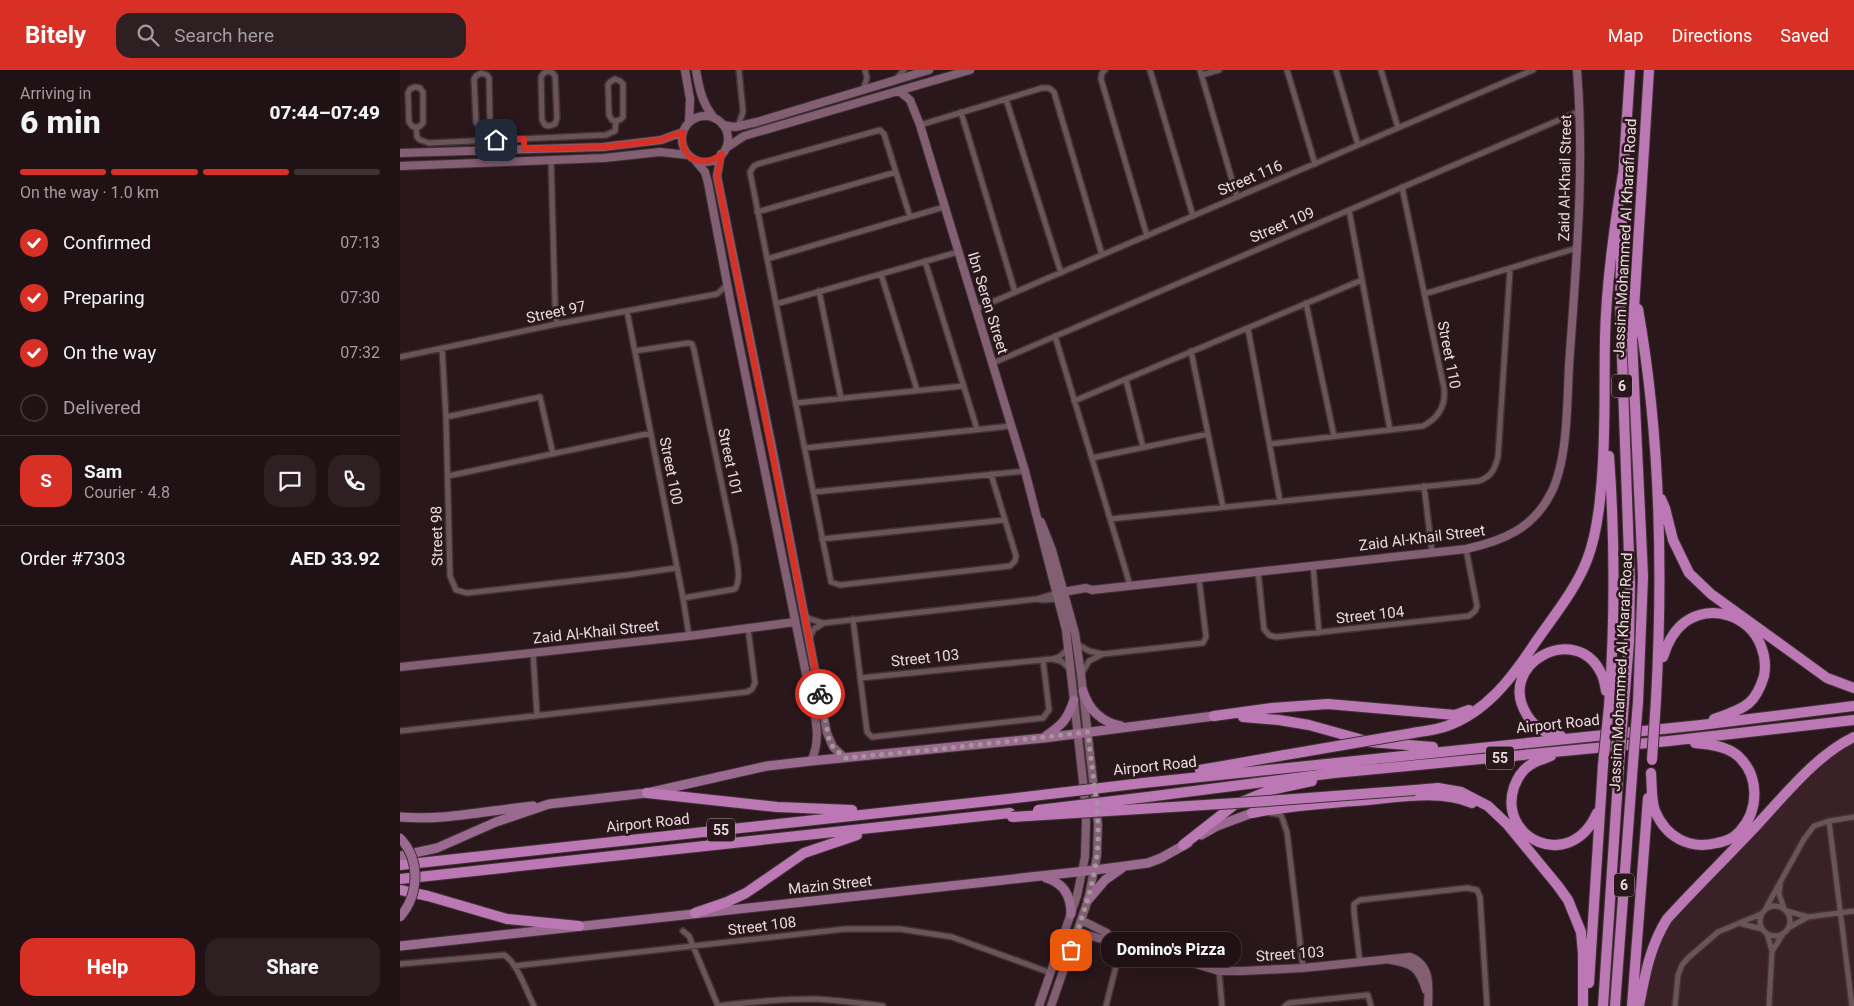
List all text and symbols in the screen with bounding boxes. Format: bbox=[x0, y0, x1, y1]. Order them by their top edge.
search box bbox=[116, 13, 466, 58]
text: Bitely bbox=[25, 21, 86, 49]
icon: search bbox=[134, 21, 162, 49]
text: Search here bbox=[174, 24, 274, 47]
text: Map bbox=[1608, 25, 1643, 46]
text: Directions bbox=[1671, 25, 1752, 46]
text: Saved bbox=[1780, 25, 1829, 46]
text: Arriving in bbox=[20, 84, 91, 103]
text: 07:44–07:49 bbox=[269, 101, 380, 124]
text: 6 min bbox=[20, 103, 101, 141]
street label: Zaid Al-Khail Street bbox=[1555, 114, 1575, 242]
street label: Jassim Mohammed Al Kharafi Road bbox=[1610, 118, 1640, 358]
pin bbox=[475, 119, 517, 161]
icon: home bbox=[482, 126, 510, 154]
street label: Street 116 bbox=[1215, 156, 1285, 200]
text: On the way · 1.0 km bbox=[20, 183, 159, 202]
street label: Street 109 bbox=[1247, 203, 1317, 247]
icon: check bbox=[20, 229, 48, 257]
text: Confirmed bbox=[63, 231, 151, 254]
text: 07:13 bbox=[340, 233, 380, 252]
street label: Ibn Seren Street bbox=[964, 250, 1012, 356]
icon: check bbox=[20, 284, 48, 312]
text: Preparing bbox=[63, 286, 145, 309]
text: 07:30 bbox=[340, 288, 380, 307]
street label: Street 97 bbox=[525, 297, 587, 327]
street label: Street 110 bbox=[1434, 320, 1464, 390]
icon: check bbox=[20, 339, 48, 367]
text: On the way bbox=[63, 341, 156, 364]
text: 07:32 bbox=[340, 343, 380, 362]
road number: 6 bbox=[1612, 374, 1632, 398]
text: Delivered bbox=[63, 396, 141, 419]
street label: Street 101 bbox=[714, 427, 746, 497]
street label: Street 100 bbox=[656, 436, 686, 506]
button: chat bbox=[264, 455, 316, 507]
button: phone bbox=[328, 455, 380, 507]
text: Sam bbox=[84, 460, 122, 483]
text: S bbox=[40, 469, 52, 492]
text: Courier · 4.8 bbox=[84, 483, 170, 502]
street label: Street 98 bbox=[427, 506, 447, 566]
street label: Zaid Al-Khail Street bbox=[1358, 521, 1486, 555]
text: Order #7303 bbox=[20, 547, 126, 570]
text: AED 33.92 bbox=[290, 547, 380, 570]
street label: Jassim Mohammed Al Kharafi Road bbox=[1606, 552, 1636, 792]
street label: Street 104 bbox=[1335, 602, 1406, 628]
street label: Zaid Al-Khail Street bbox=[532, 616, 660, 648]
street label: Street 103 bbox=[890, 645, 960, 671]
courier bbox=[795, 669, 845, 719]
icon: bike bbox=[806, 680, 834, 708]
street label: Airport Road bbox=[1515, 711, 1601, 737]
road number: 55 bbox=[1486, 746, 1514, 770]
street label: Airport Road bbox=[1112, 753, 1198, 779]
street label: Airport Road bbox=[605, 810, 691, 836]
road number: 55 bbox=[707, 818, 735, 842]
street label: Mazin Street bbox=[787, 872, 873, 898]
road number: 6 bbox=[1614, 874, 1634, 896]
street label: Street 108 bbox=[727, 913, 797, 939]
pin bbox=[1050, 929, 1092, 971]
callout: Domino's Pizza bbox=[1101, 932, 1241, 968]
icon: bag bbox=[1057, 936, 1085, 964]
button: Help bbox=[20, 938, 195, 996]
button: Share bbox=[205, 938, 380, 996]
text: Domino's Pizza bbox=[1117, 940, 1225, 959]
street label: Street 103 bbox=[1255, 943, 1325, 965]

